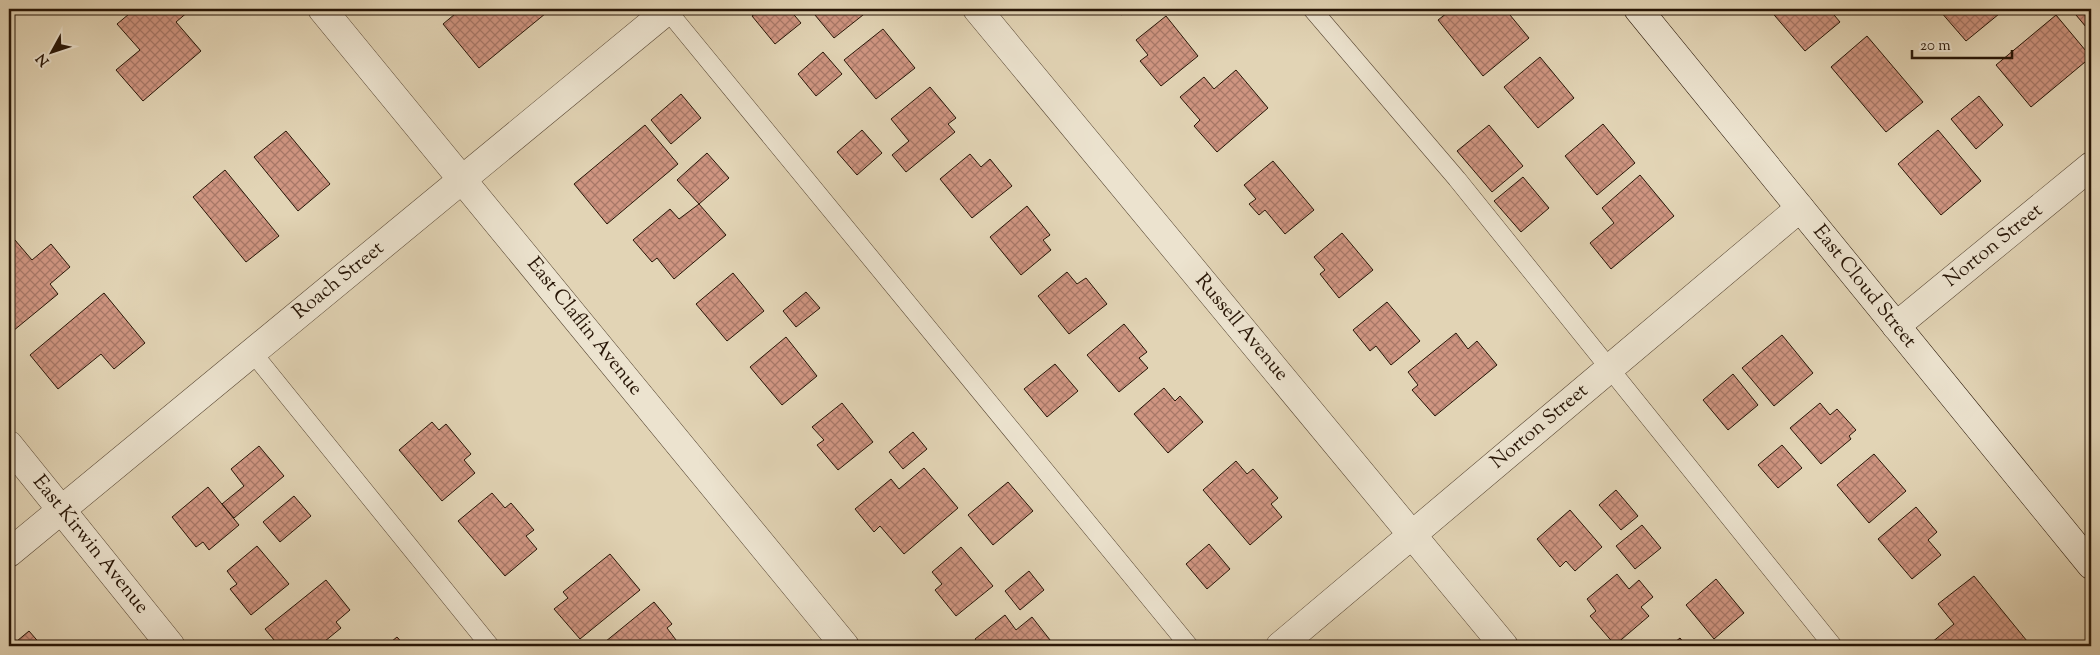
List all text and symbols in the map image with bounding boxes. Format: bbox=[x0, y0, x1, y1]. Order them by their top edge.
north arrow bbox=[28, 28, 78, 78]
scale bar bbox=[1912, 28, 2012, 60]
text: 20 m bbox=[1920, 36, 1951, 57]
text: N bbox=[32, 48, 55, 70]
street label: Norton Street bbox=[1938, 197, 2050, 295]
street label: East Cloud Street bbox=[1805, 219, 1923, 355]
street label: Roach Street bbox=[287, 235, 391, 327]
street label: East Claflin Avenue bbox=[519, 252, 649, 402]
street label: Russell Avenue bbox=[1187, 268, 1295, 388]
street label: Norton Street bbox=[1485, 377, 1595, 477]
street label: East Kirwin Avenue bbox=[25, 469, 155, 621]

